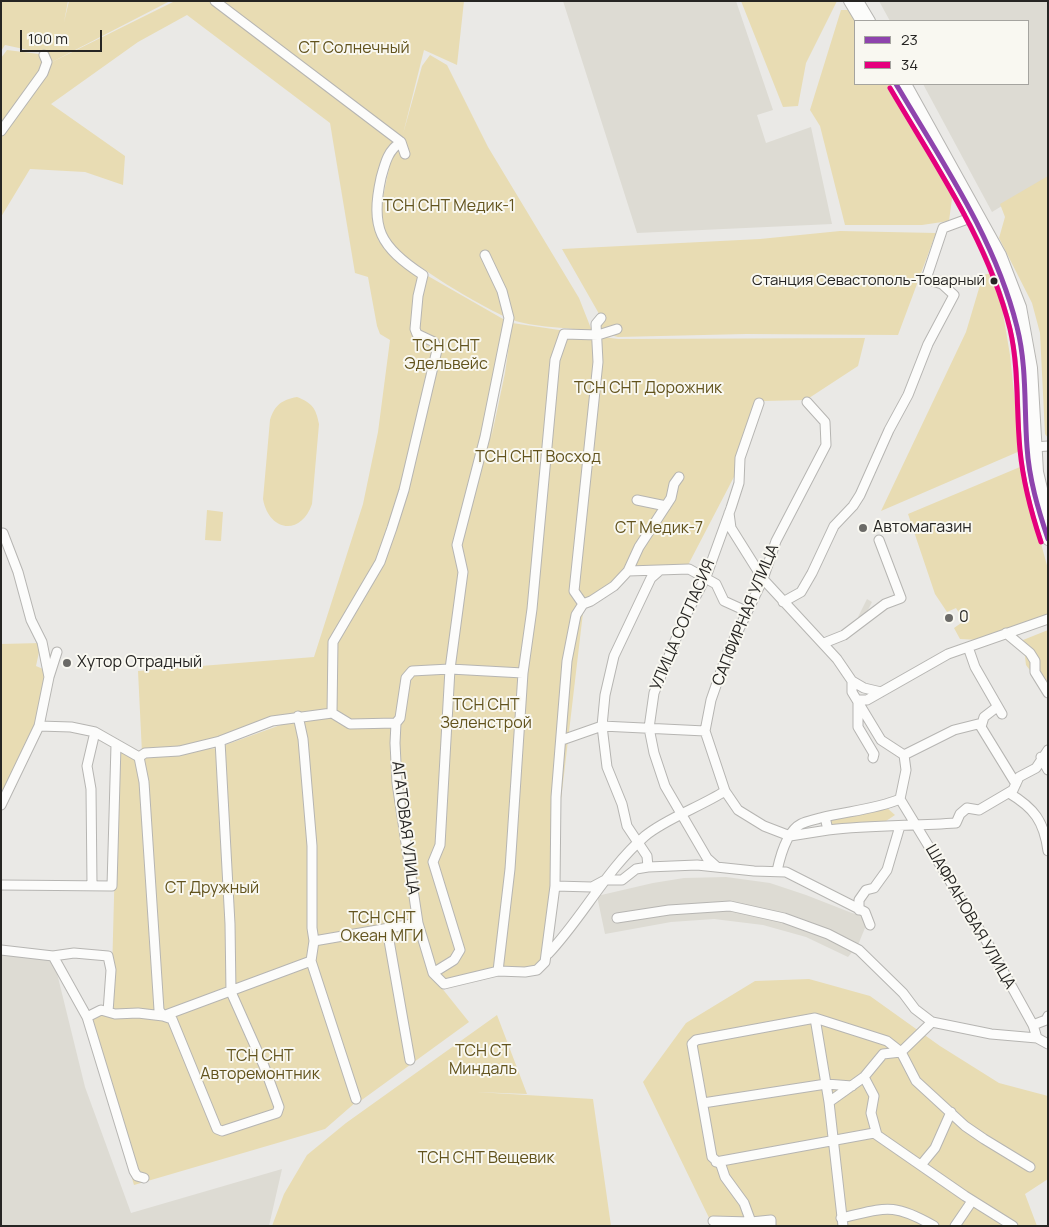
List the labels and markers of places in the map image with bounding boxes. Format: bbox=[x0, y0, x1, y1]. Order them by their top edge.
place label: Станция Севастополь-Товарный bbox=[752, 272, 985, 290]
marker: Станция Севастополь-Товарный bbox=[989, 276, 999, 286]
place label: Автомагазин bbox=[873, 518, 972, 538]
marker: Автомагазин bbox=[857, 522, 869, 534]
place label: 0 bbox=[959, 608, 969, 628]
marker: 0 bbox=[943, 612, 955, 624]
place label: Хутор Отрадный bbox=[77, 653, 202, 673]
marker: Хутор Отрадный bbox=[61, 657, 73, 669]

